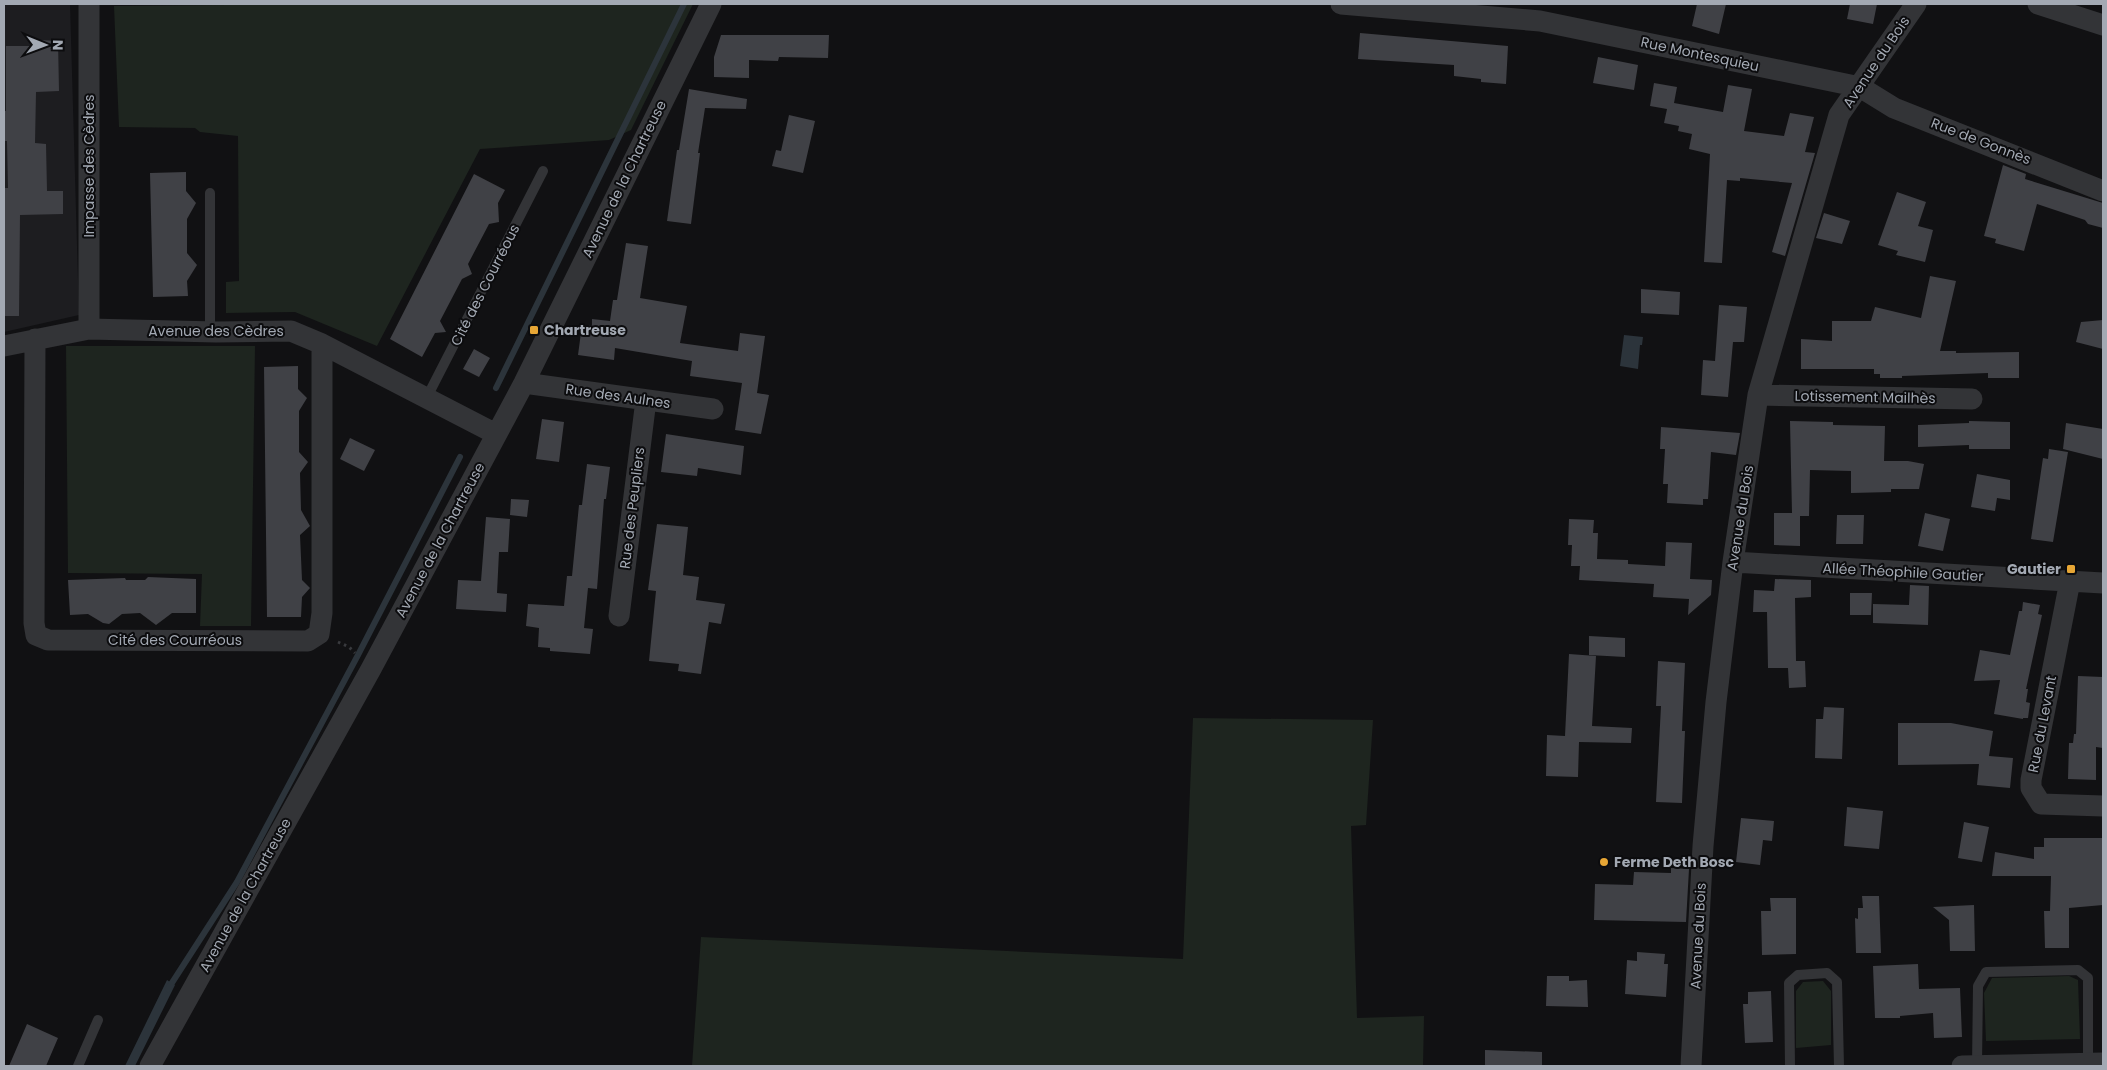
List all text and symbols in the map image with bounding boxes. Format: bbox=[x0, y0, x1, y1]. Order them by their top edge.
street label: Avenue du Bois bbox=[1838, 12, 1914, 112]
north arrow bbox=[20, 20, 70, 70]
street label: Rue Montesquieu bbox=[1639, 32, 1761, 76]
text: N bbox=[48, 40, 68, 51]
street label: Impasse des Cèdres bbox=[79, 94, 99, 238]
street label: Avenue de la Chartreuse bbox=[577, 96, 671, 261]
street label: Rue de Gonnès bbox=[1928, 113, 2034, 169]
street label: Cité des Courréous bbox=[446, 221, 524, 349]
place label: Chartreuse bbox=[544, 320, 626, 340]
street label: Avenue des Cèdres bbox=[148, 321, 284, 341]
marker: Chartreuse bbox=[528, 324, 540, 336]
street label: Rue des Aulnes bbox=[564, 379, 672, 413]
street label: Lotissement Mailhès bbox=[1794, 386, 1936, 408]
street label: Rue des Peupliers bbox=[615, 446, 649, 570]
street label: Avenue de la Chartreuse bbox=[391, 459, 490, 621]
street label: Avenue du Bois bbox=[1722, 464, 1758, 572]
street label: Allée Théophile Gautier bbox=[1822, 558, 1984, 586]
place label: Gautier bbox=[2007, 559, 2061, 579]
marker: Gautier bbox=[2065, 563, 2077, 575]
street label: Cité des Courréous bbox=[108, 630, 242, 650]
street label: Rue du Levant bbox=[2023, 674, 2061, 774]
street label: Avenue de la Chartreuse bbox=[194, 814, 296, 976]
place label: Ferme Deth Bosc bbox=[1614, 852, 1735, 872]
marker: Ferme Deth Bosc bbox=[1598, 856, 1610, 868]
street label: Avenue du Bois bbox=[1685, 882, 1711, 990]

